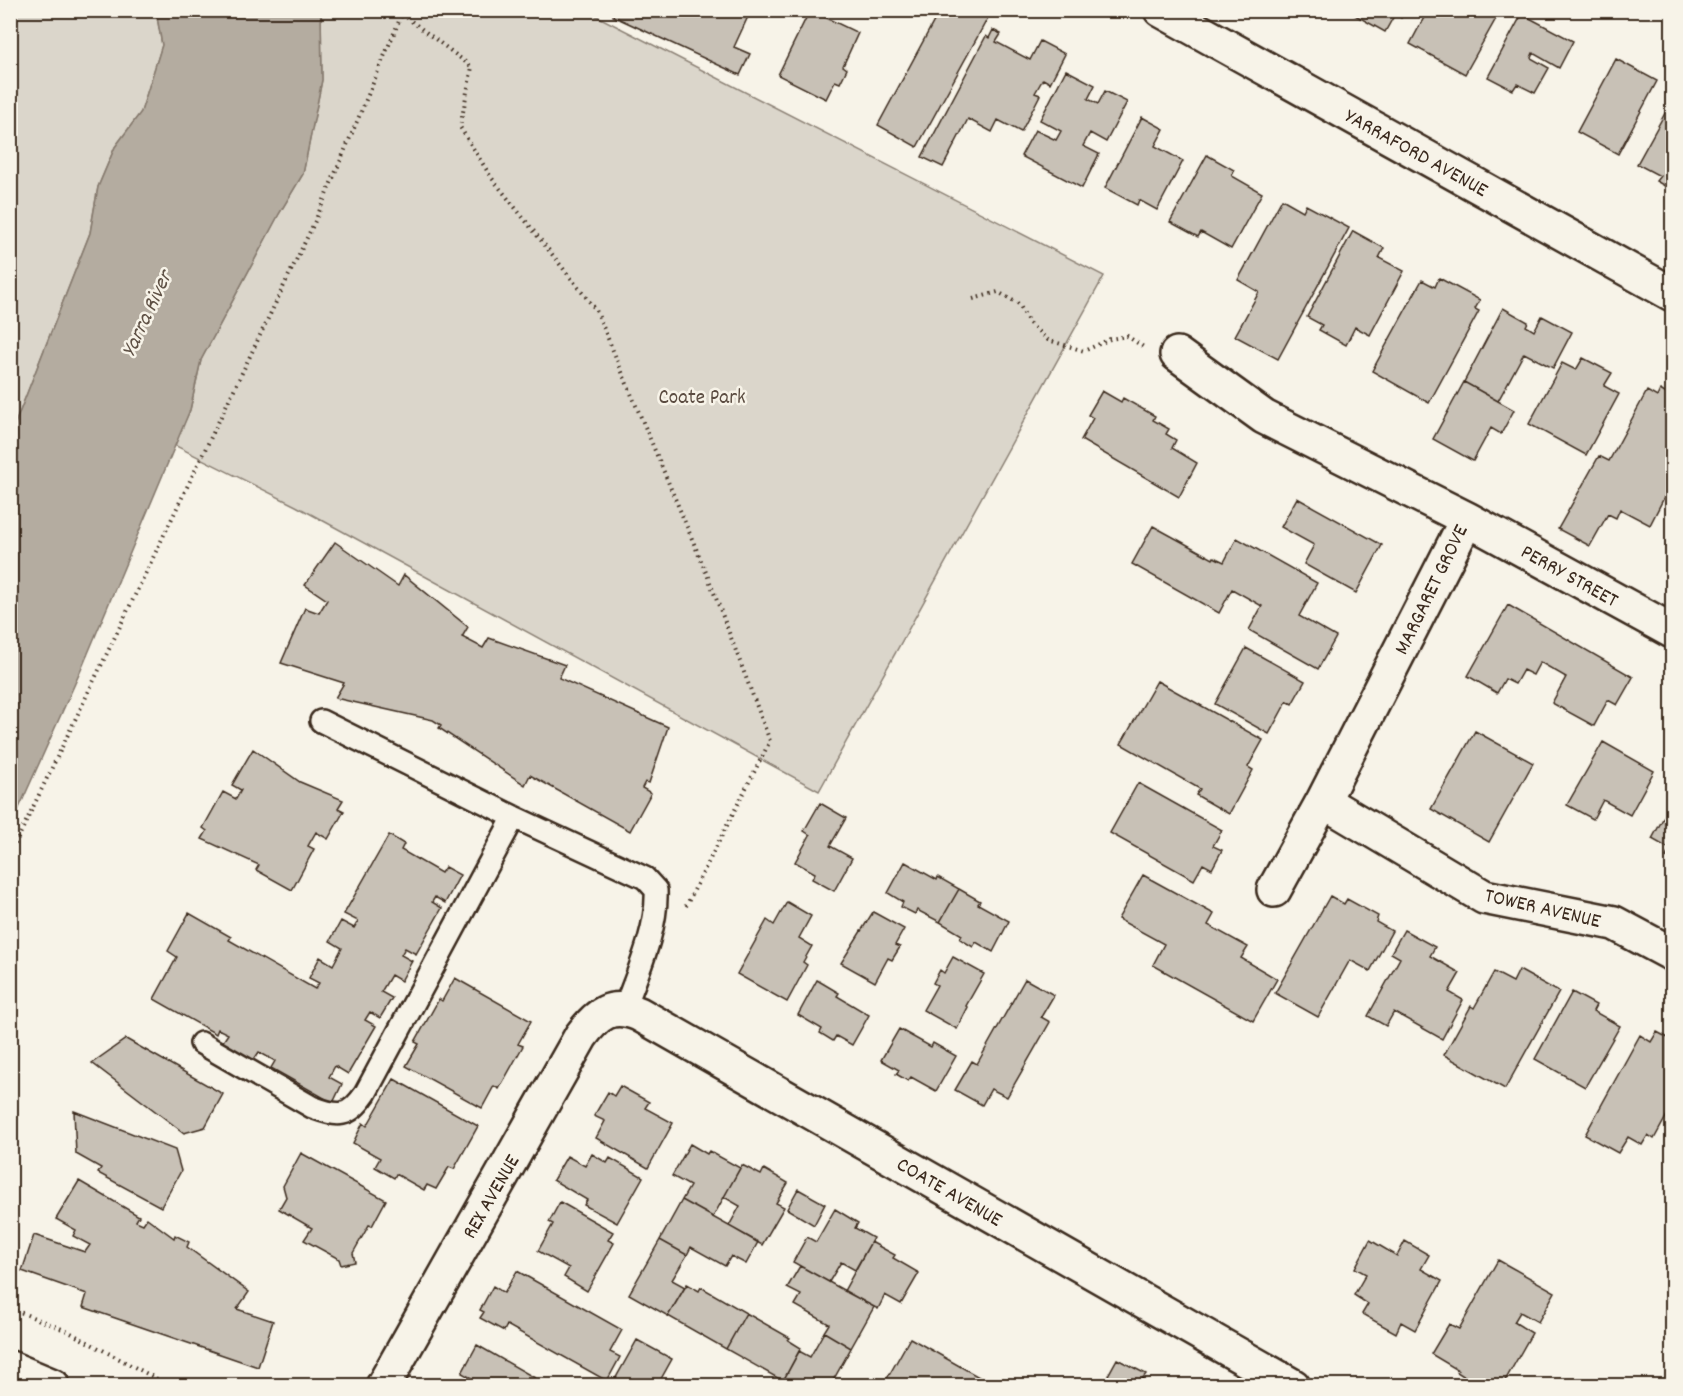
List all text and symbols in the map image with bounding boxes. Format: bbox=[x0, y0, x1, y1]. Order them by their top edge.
street label: YARRAFORD AVENUE bbox=[1339, 103, 1493, 207]
water label: Yarra River bbox=[115, 264, 183, 363]
park label: Coate Park bbox=[658, 384, 746, 414]
street label: MARGARET GROVE bbox=[1388, 520, 1477, 661]
street label: PERRY STREET bbox=[1514, 538, 1623, 617]
street label: TOWER AVENUE bbox=[1481, 882, 1604, 938]
street label: REX AVENUE bbox=[456, 1149, 529, 1245]
street label: COATE AVENUE bbox=[890, 1151, 1007, 1236]

